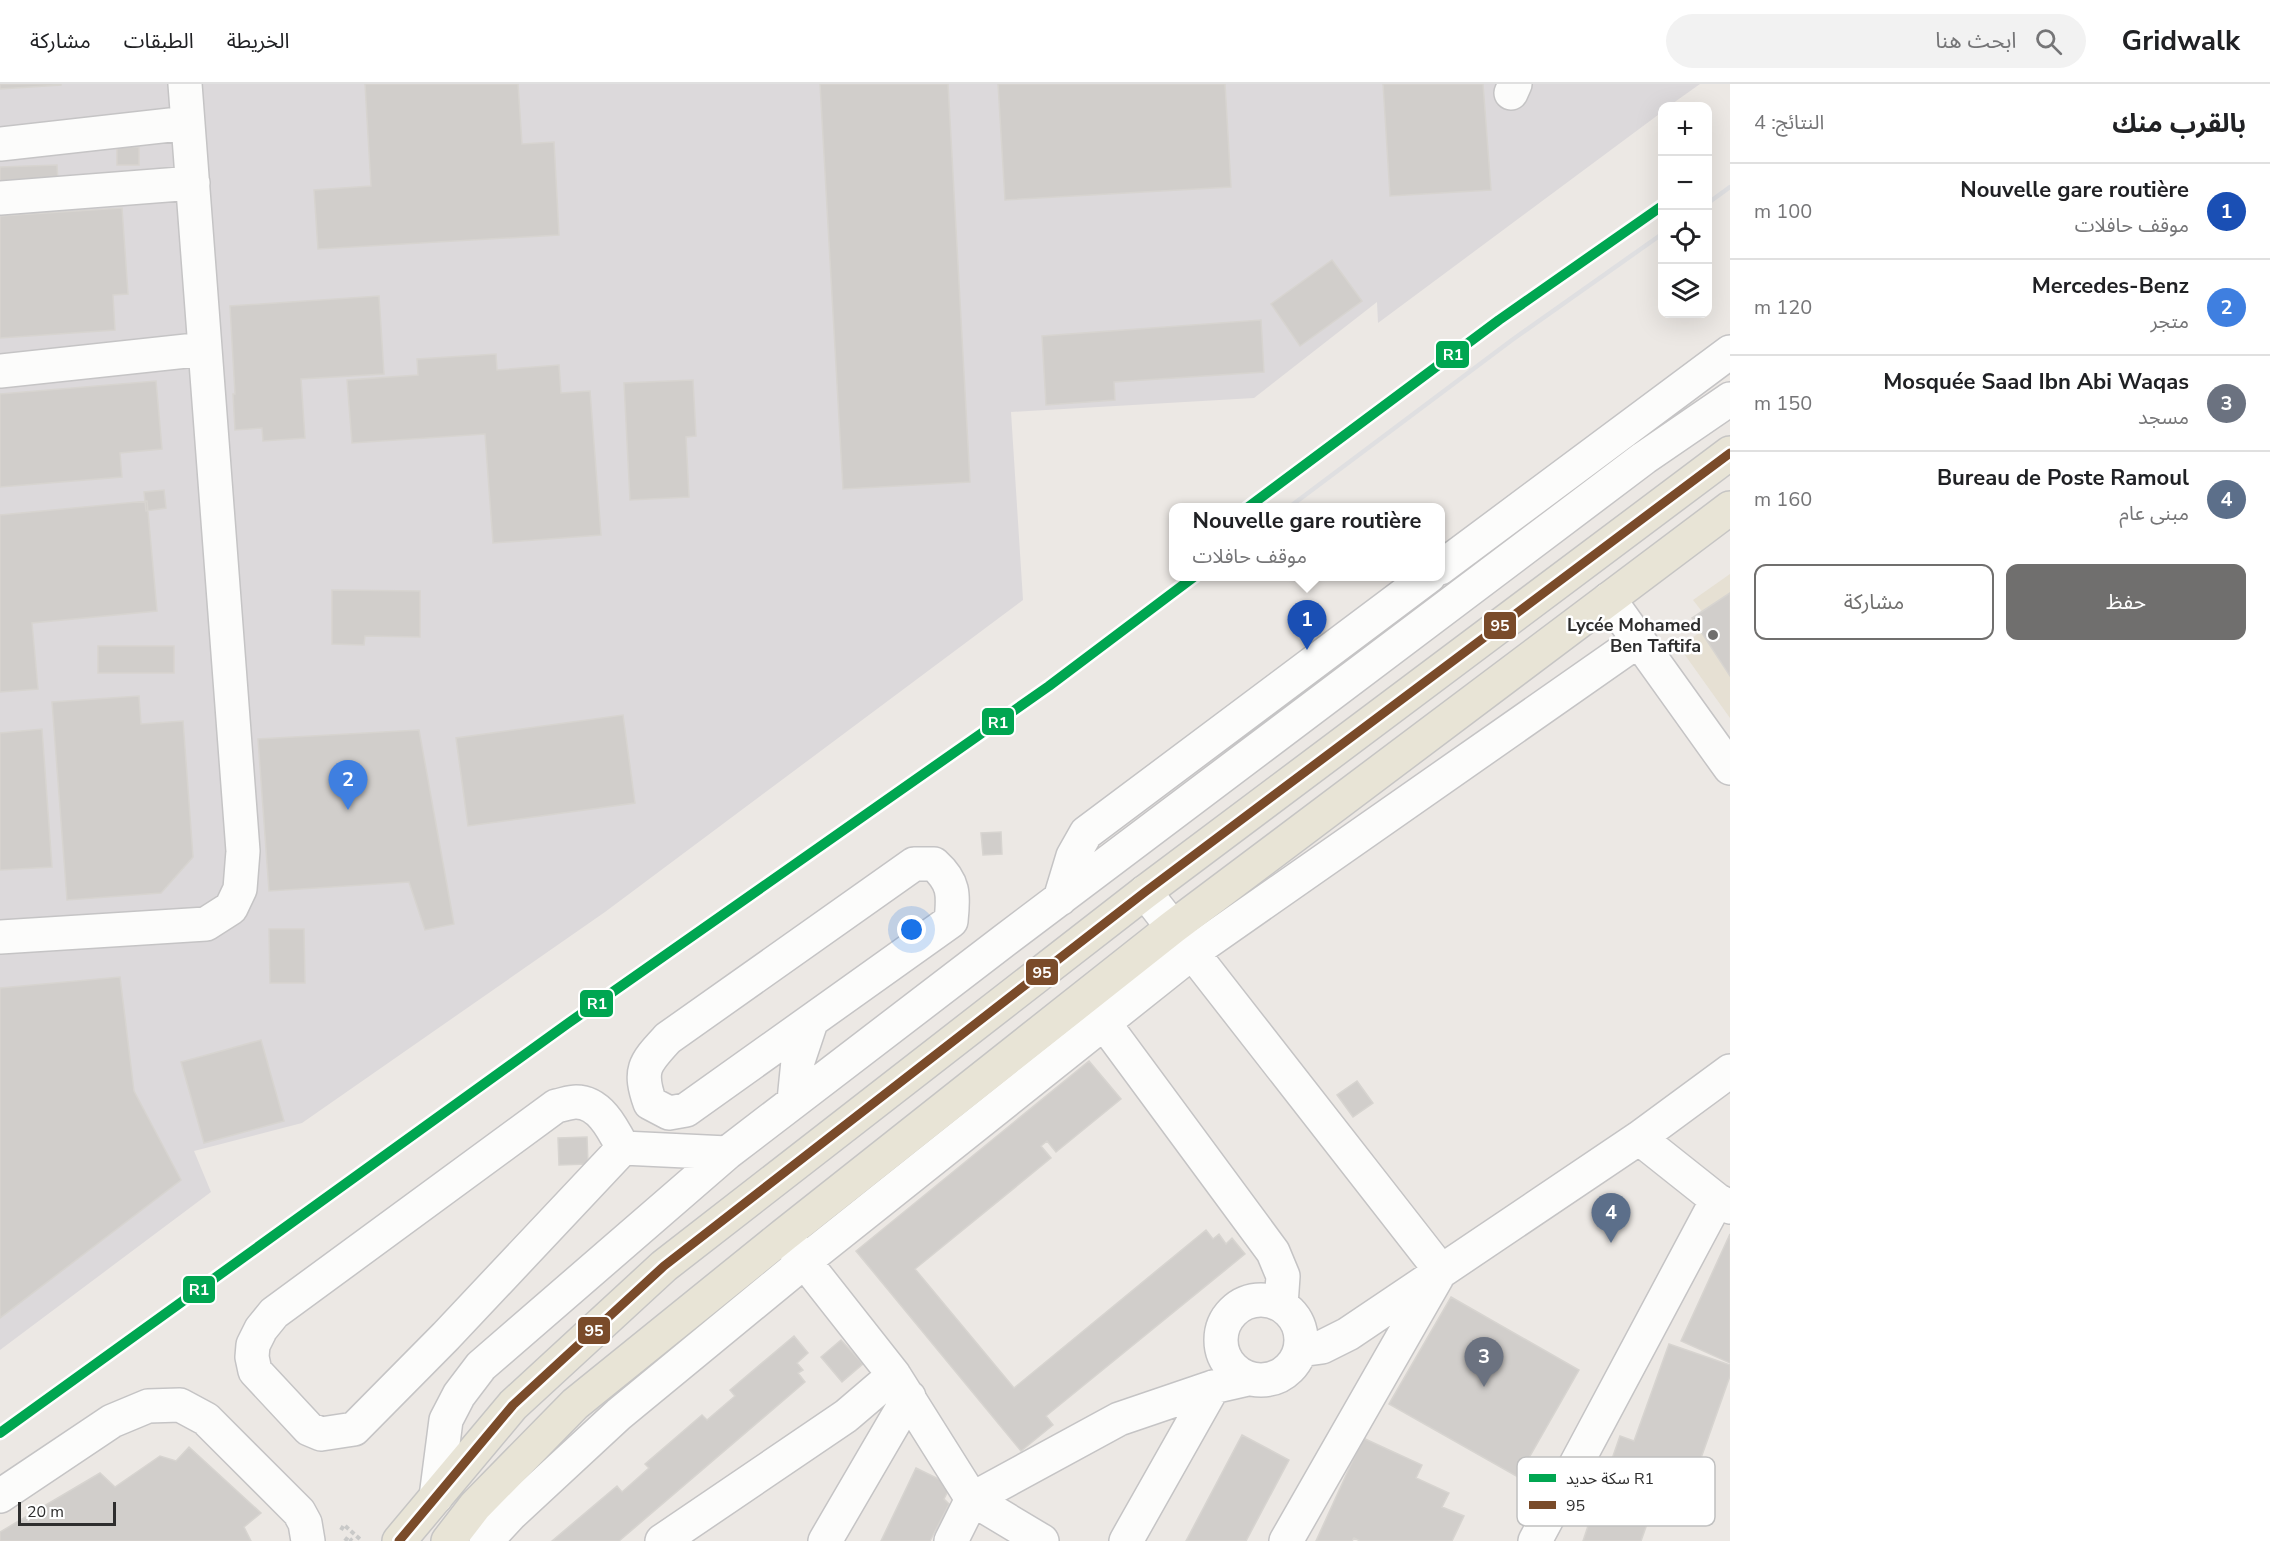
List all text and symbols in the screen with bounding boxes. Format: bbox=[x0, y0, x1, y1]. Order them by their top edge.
search box bbox=[1666, 14, 2086, 68]
text: Gridwalk bbox=[2122, 22, 2240, 60]
icon: search bbox=[2032, 25, 2065, 58]
text: ابحث هنا bbox=[1935, 26, 2017, 56]
text: مشاركة bbox=[30, 27, 91, 55]
text: الطبقات bbox=[124, 27, 194, 55]
text: الخريطة bbox=[227, 27, 290, 55]
map controls bbox=[1658, 102, 1712, 318]
button: + bbox=[1658, 102, 1712, 156]
text: بالقرب منك bbox=[2112, 106, 2246, 141]
text: النتائج: 4 bbox=[1754, 109, 1824, 136]
button: − bbox=[1658, 156, 1712, 210]
text: Nouvelle gare routière bbox=[1960, 175, 2189, 205]
text: 100 m bbox=[1754, 198, 1812, 225]
text: 1 bbox=[2221, 198, 2233, 225]
button: locate bbox=[1658, 210, 1712, 264]
text: موقف حافلات bbox=[2075, 212, 2189, 239]
button: layers bbox=[1658, 264, 1712, 318]
text: Mercedes-Benz bbox=[2032, 271, 2189, 301]
text: 120 m bbox=[1754, 294, 1812, 321]
text: 2 bbox=[2221, 294, 2233, 321]
text: متجر bbox=[2150, 308, 2189, 335]
line badge: R1 bbox=[1435, 340, 1470, 369]
text: R1 bbox=[1443, 344, 1463, 366]
text: Mosquée Saad Ibn Abi Waqas bbox=[1883, 367, 2189, 397]
text: 150 m bbox=[1754, 390, 1812, 417]
text: 3 bbox=[2221, 390, 2233, 417]
text: مسجد bbox=[2138, 404, 2189, 431]
text: Bureau de Poste Ramoul bbox=[1937, 463, 2189, 493]
text: 160 m bbox=[1754, 486, 1812, 513]
text: 4 bbox=[2221, 486, 2233, 513]
text: مبنى عام bbox=[2119, 500, 2189, 527]
popup bbox=[1169, 503, 1445, 581]
text: Nouvelle gare routière bbox=[1193, 506, 1421, 536]
text: موقف حافلات bbox=[1193, 543, 1307, 570]
button: مشاركة bbox=[1754, 564, 1994, 640]
button: حفظ bbox=[2006, 564, 2246, 640]
pin: 1 bbox=[1288, 600, 1326, 650]
line badge: 95 bbox=[1483, 611, 1517, 640]
place label: Lycée Mohamed Ben Taftifa bbox=[1567, 613, 1701, 658]
text: 95 bbox=[1490, 615, 1510, 637]
marker: Lycée Mohamed Ben Taftifa bbox=[1706, 628, 1720, 642]
line badge: R1 bbox=[981, 707, 1015, 736]
text: R1 bbox=[988, 712, 1008, 734]
pin: 2 bbox=[328, 760, 368, 810]
your location bbox=[897, 915, 926, 944]
line badge: 95 bbox=[1025, 958, 1059, 986]
text: 95 bbox=[1032, 962, 1052, 984]
line badge: R1 bbox=[579, 989, 614, 1018]
text: R1 bbox=[587, 993, 607, 1015]
pin: 4 bbox=[1592, 1194, 1630, 1243]
line badge: R1 bbox=[182, 1275, 216, 1304]
text: R1 bbox=[189, 1279, 209, 1301]
line badge: 95 bbox=[577, 1316, 611, 1345]
text: 95 bbox=[584, 1320, 604, 1342]
pin: 3 bbox=[1464, 1338, 1504, 1387]
legend bbox=[1517, 1457, 1715, 1526]
text: سكة حديد R1 bbox=[1566, 1468, 1654, 1490]
text: 95 bbox=[1566, 1495, 1585, 1517]
scale bar bbox=[18, 1499, 116, 1526]
text: 20 m bbox=[27, 1501, 64, 1523]

